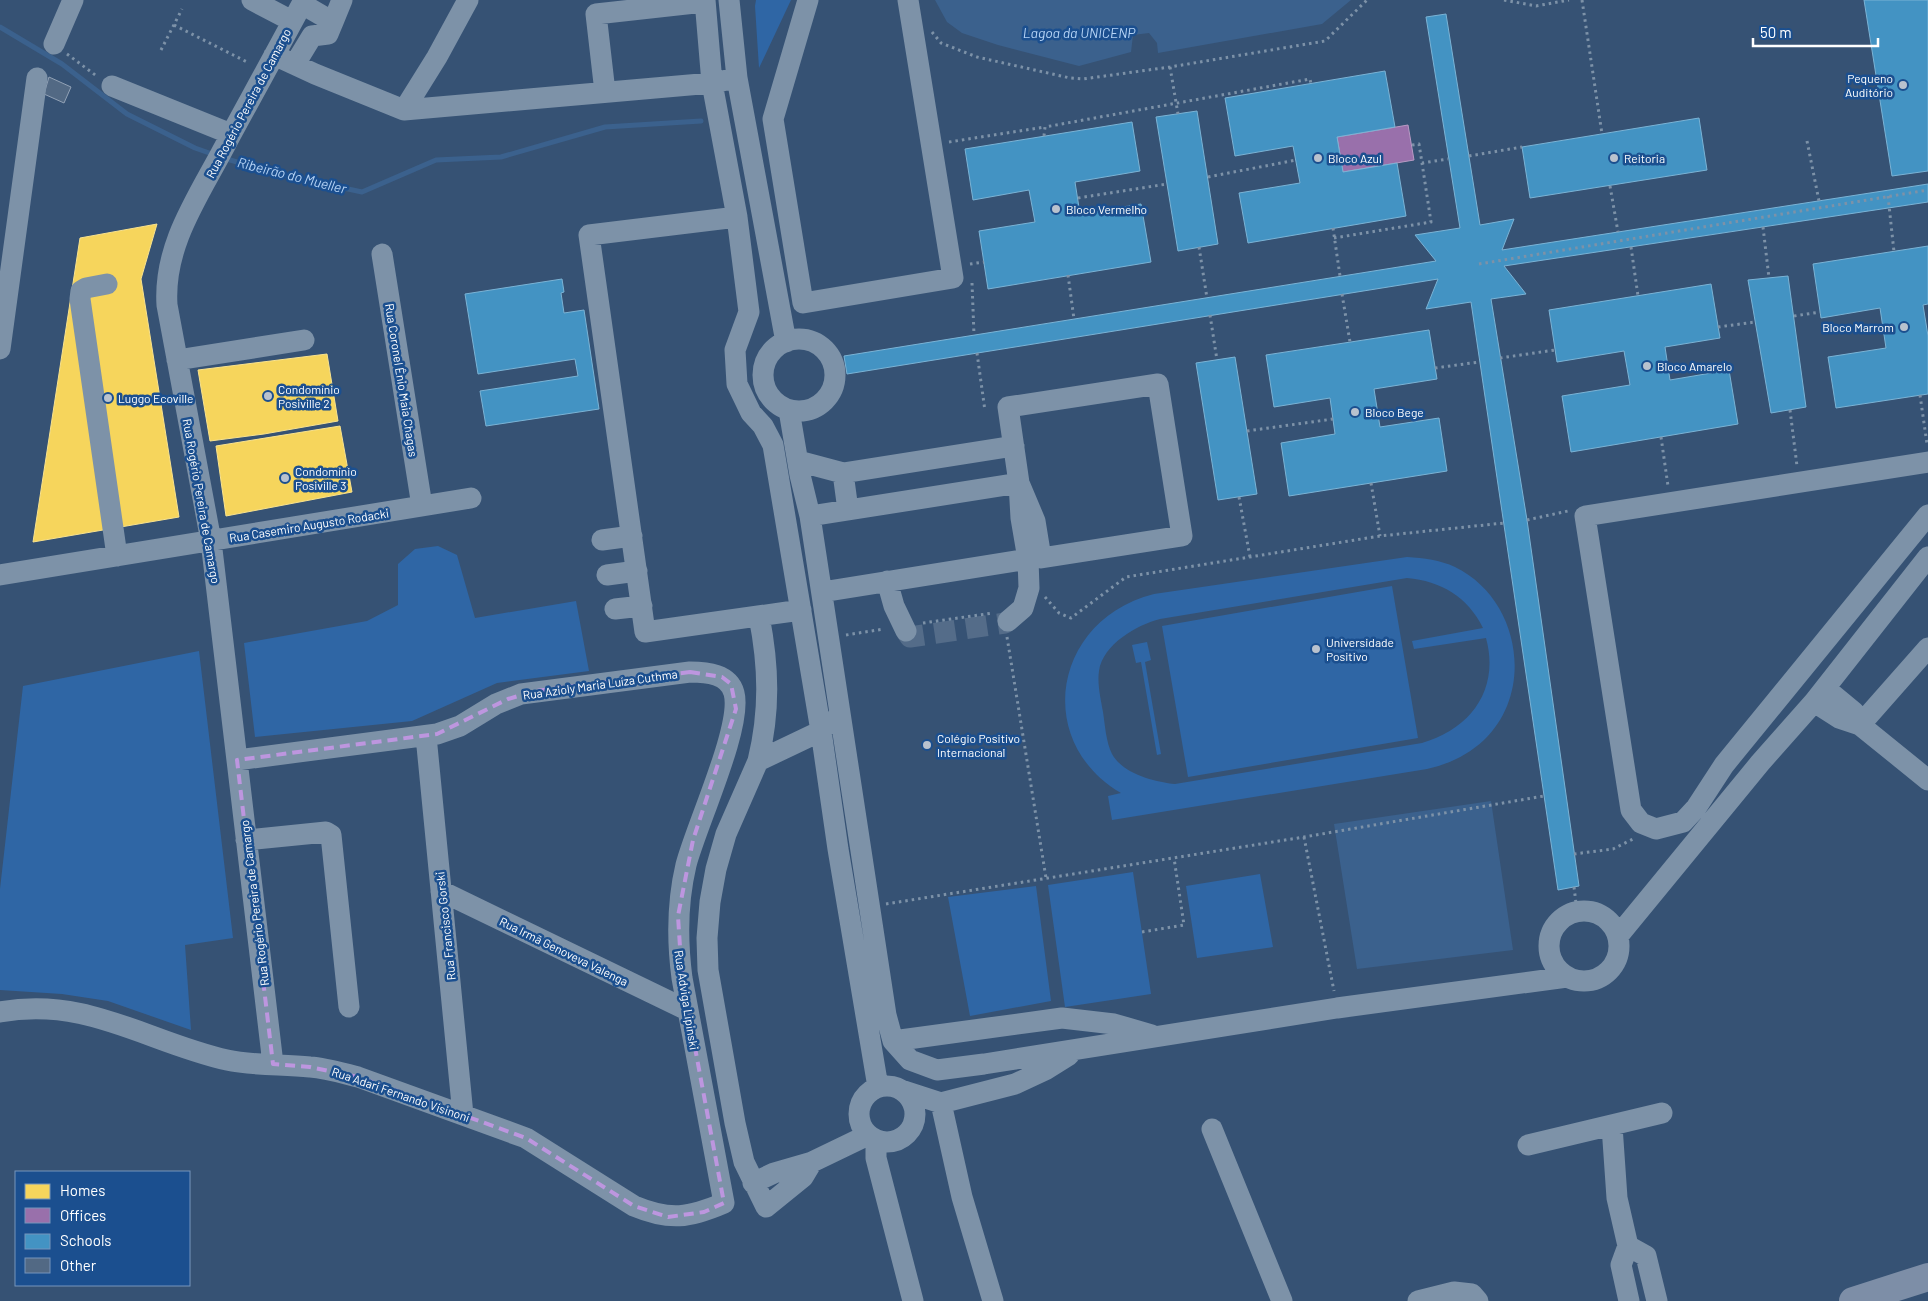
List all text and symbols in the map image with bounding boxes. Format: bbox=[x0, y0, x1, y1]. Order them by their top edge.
scale bar bbox=[1753, 15, 1878, 47]
text: 50 m bbox=[1760, 23, 1792, 41]
water label: Lagoa da UNICENP bbox=[1023, 24, 1136, 41]
street label: Rua Rogério Pereira de Camargo bbox=[203, 26, 293, 180]
place label: Pequeno Auditório bbox=[1845, 71, 1893, 99]
marker: Pequeno Auditório bbox=[1897, 79, 1909, 91]
place label: Bloco Azul bbox=[1328, 151, 1382, 165]
place label: Reitoria bbox=[1624, 151, 1665, 165]
marker: Bloco Azul bbox=[1312, 152, 1324, 164]
marker: Reitoria bbox=[1608, 152, 1620, 164]
water label: Ribeirão do Mueller bbox=[236, 153, 349, 197]
place label: Bloco Vermelho bbox=[1066, 202, 1147, 216]
marker: Bloco Vermelho bbox=[1050, 203, 1062, 215]
street label: Rua Coronel Ênio Maia Chagas bbox=[383, 302, 421, 458]
place label: Bloco Marrom bbox=[1822, 320, 1894, 334]
marker: Bloco Marrom bbox=[1898, 321, 1910, 333]
place label: Bloco Amarelo bbox=[1657, 359, 1732, 373]
marker: Bloco Amarelo bbox=[1641, 360, 1653, 372]
place label: Condomínio Posiville 2 bbox=[278, 382, 340, 410]
marker: Condomínio Posiville 2 bbox=[262, 390, 274, 402]
place label: Luggo Ecoville bbox=[118, 391, 193, 405]
marker: Luggo Ecoville bbox=[102, 392, 114, 404]
place label: Bloco Bege bbox=[1365, 405, 1424, 419]
marker: Bloco Bege bbox=[1349, 406, 1361, 418]
street label: Rua Rogério Pereira de Camargo bbox=[181, 417, 223, 585]
place label: Condomínio Posiville 3 bbox=[295, 464, 357, 492]
marker: Condomínio Posiville 3 bbox=[279, 472, 291, 484]
street label: Rua Casemiro Augusto Rodacki bbox=[228, 505, 390, 545]
place label: Universidade Positivo bbox=[1326, 635, 1394, 663]
marker: Universidade Positivo bbox=[1310, 643, 1322, 655]
street label: Rua Azioly Maria Luíza Cuthma bbox=[522, 666, 678, 702]
place label: Colégio Positivo Internacional bbox=[937, 731, 1020, 759]
marker: Colégio Positivo Internacional bbox=[921, 739, 933, 751]
street label: Rua Rogério Pereira de Camargo bbox=[237, 819, 271, 987]
street label: Rua Francisco Gorski bbox=[432, 871, 458, 981]
street label: Rua Irmã Genoveva Valenga bbox=[497, 914, 631, 988]
street label: Rua Adviga Lipinski bbox=[672, 949, 702, 1051]
street label: Rua Adari Fernando Visinoni bbox=[330, 1064, 472, 1124]
legend bbox=[15, 1171, 190, 1286]
text: Homes bbox=[60, 1181, 105, 1199]
text: Offices bbox=[60, 1206, 106, 1224]
text: Schools bbox=[60, 1231, 112, 1249]
text: Other bbox=[60, 1256, 97, 1274]

